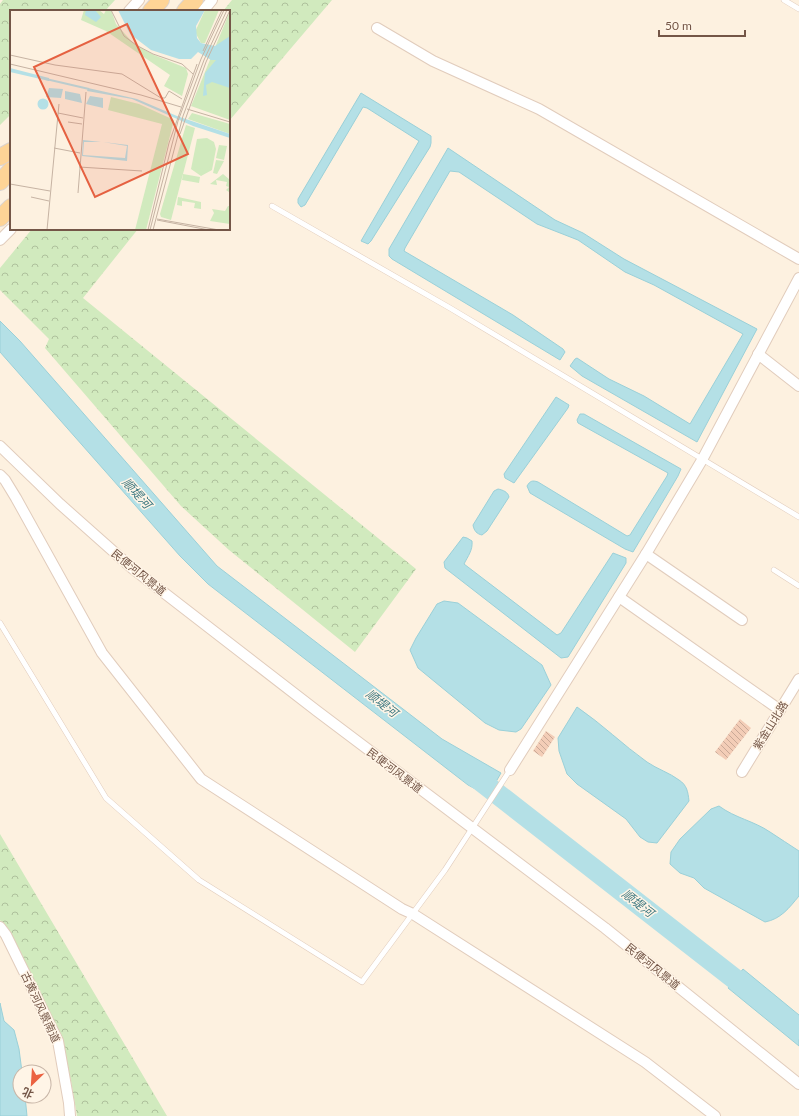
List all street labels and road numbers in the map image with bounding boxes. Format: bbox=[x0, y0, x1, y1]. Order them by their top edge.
street label: 民便河风景道 bbox=[109, 546, 169, 598]
street label: 紫金山北路 bbox=[750, 698, 790, 752]
street label: 民便河风景道 bbox=[365, 745, 425, 795]
street label: 民便河风景道 bbox=[623, 940, 683, 992]
street label: 古黄河风景南道 bbox=[19, 969, 63, 1045]

